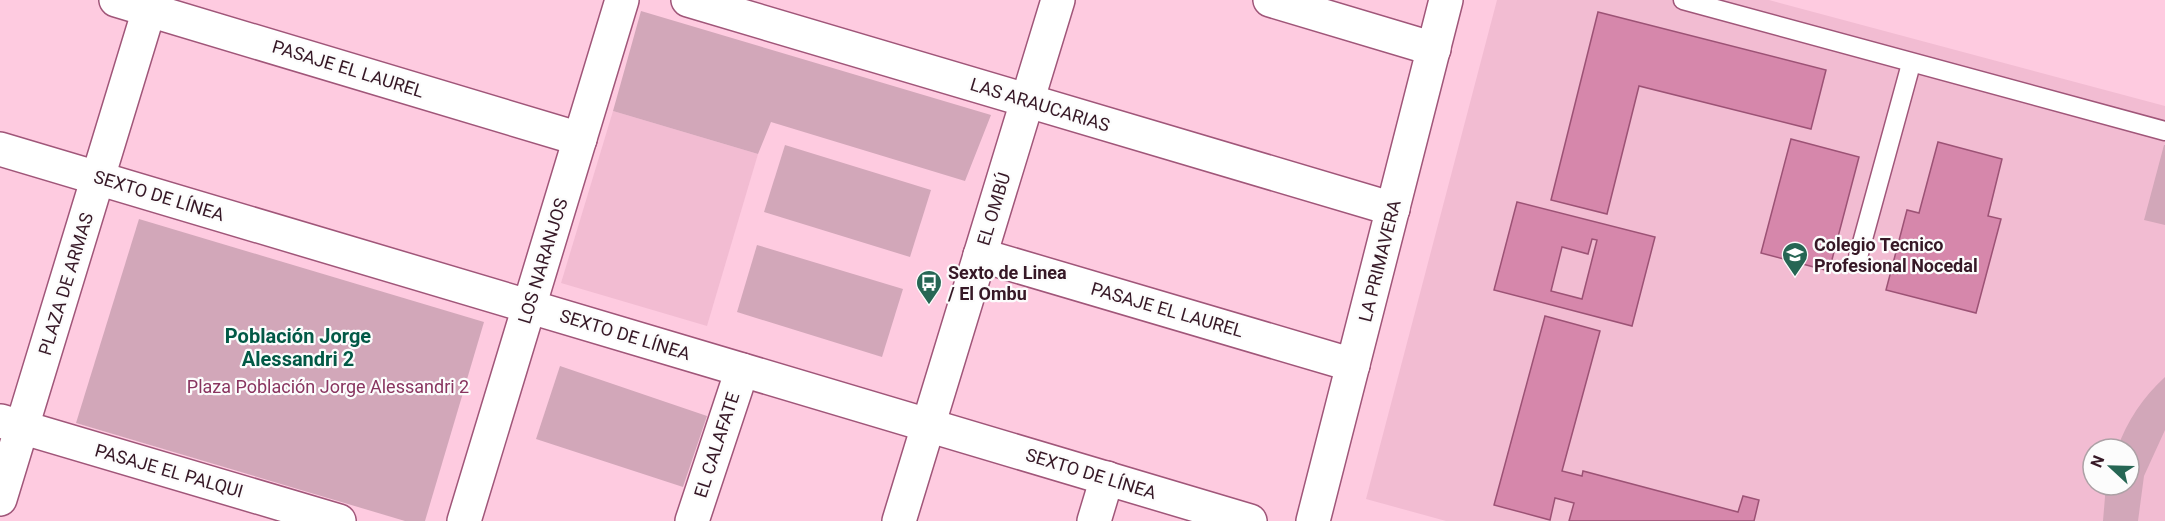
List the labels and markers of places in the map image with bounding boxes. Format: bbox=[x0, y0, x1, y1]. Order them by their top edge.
place label: Colegio Tecnico Profesional Nocedal bbox=[1814, 234, 1978, 276]
school or university icon: Colegio Tecnico Profesional Nocedal bbox=[1780, 240, 1810, 278]
place label: Sexto de Linea / El Ombu bbox=[947, 262, 1067, 304]
bus stop icon: Sexto de Linea / El Ombu bbox=[914, 268, 944, 306]

